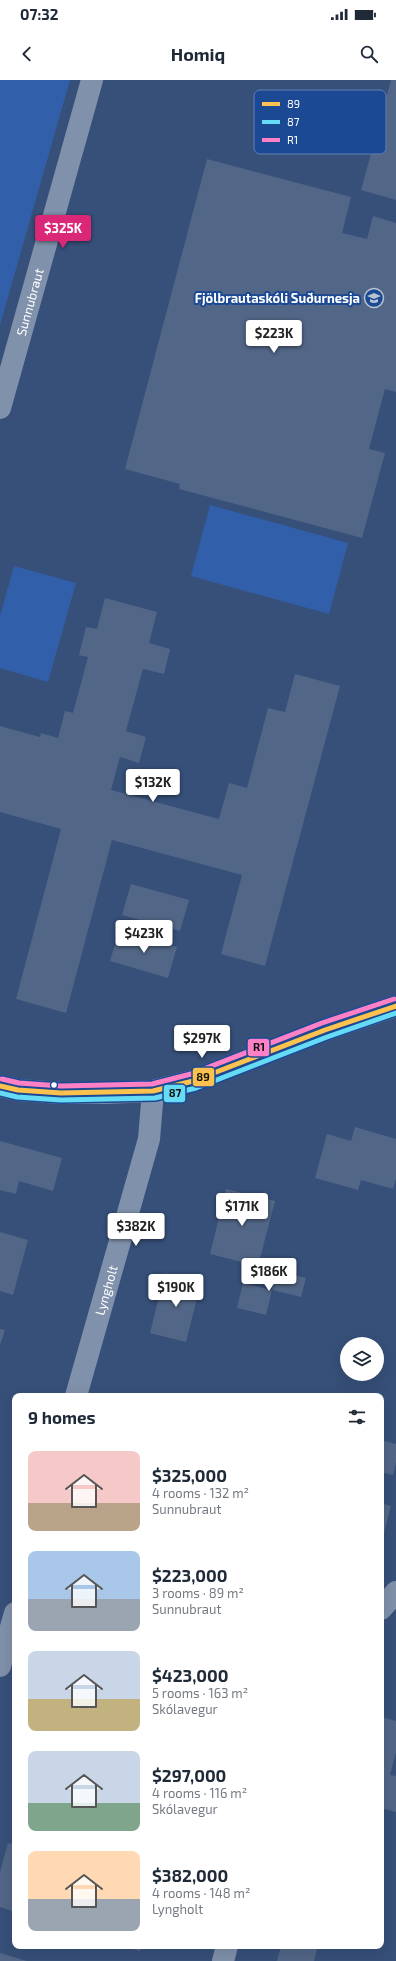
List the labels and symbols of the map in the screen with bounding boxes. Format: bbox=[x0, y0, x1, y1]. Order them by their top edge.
legend bbox=[254, 90, 386, 154]
text: 89 bbox=[287, 97, 300, 110]
text: 87 bbox=[287, 115, 300, 128]
text: R1 bbox=[287, 133, 298, 146]
pin: $325K bbox=[35, 215, 91, 249]
street label: Sunnubraut bbox=[13, 266, 47, 338]
school or university icon: Fjölbrautaskóli Suðurnesja bbox=[363, 287, 385, 309]
place label: Fjölbrautaskóli Suðurnesja bbox=[195, 290, 360, 306]
pin: $223K bbox=[246, 320, 302, 354]
pin: $132K bbox=[125, 769, 181, 803]
pin: $423K bbox=[116, 920, 172, 954]
pin: $297K bbox=[174, 1025, 230, 1059]
line badge: R1 bbox=[247, 1038, 270, 1057]
text: R1 bbox=[253, 1040, 265, 1053]
line badge: 89 bbox=[192, 1067, 215, 1087]
text: 89 bbox=[196, 1070, 210, 1083]
unlabelled marker bbox=[49, 1080, 59, 1090]
line badge: 87 bbox=[163, 1084, 186, 1103]
text: 87 bbox=[169, 1086, 182, 1099]
pin: $171K bbox=[214, 1193, 270, 1227]
pin: $382K bbox=[108, 1213, 164, 1247]
pin: $186K bbox=[241, 1258, 297, 1292]
street label: Lyngholt bbox=[91, 1263, 121, 1317]
pin: $190K bbox=[148, 1274, 204, 1308]

